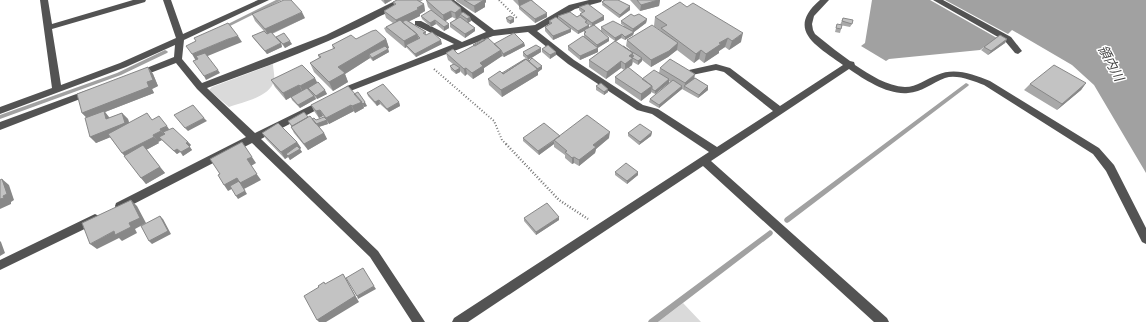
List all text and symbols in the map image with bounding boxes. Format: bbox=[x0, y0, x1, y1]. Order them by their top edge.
water label: 領内川 bbox=[1093, 41, 1129, 86]

